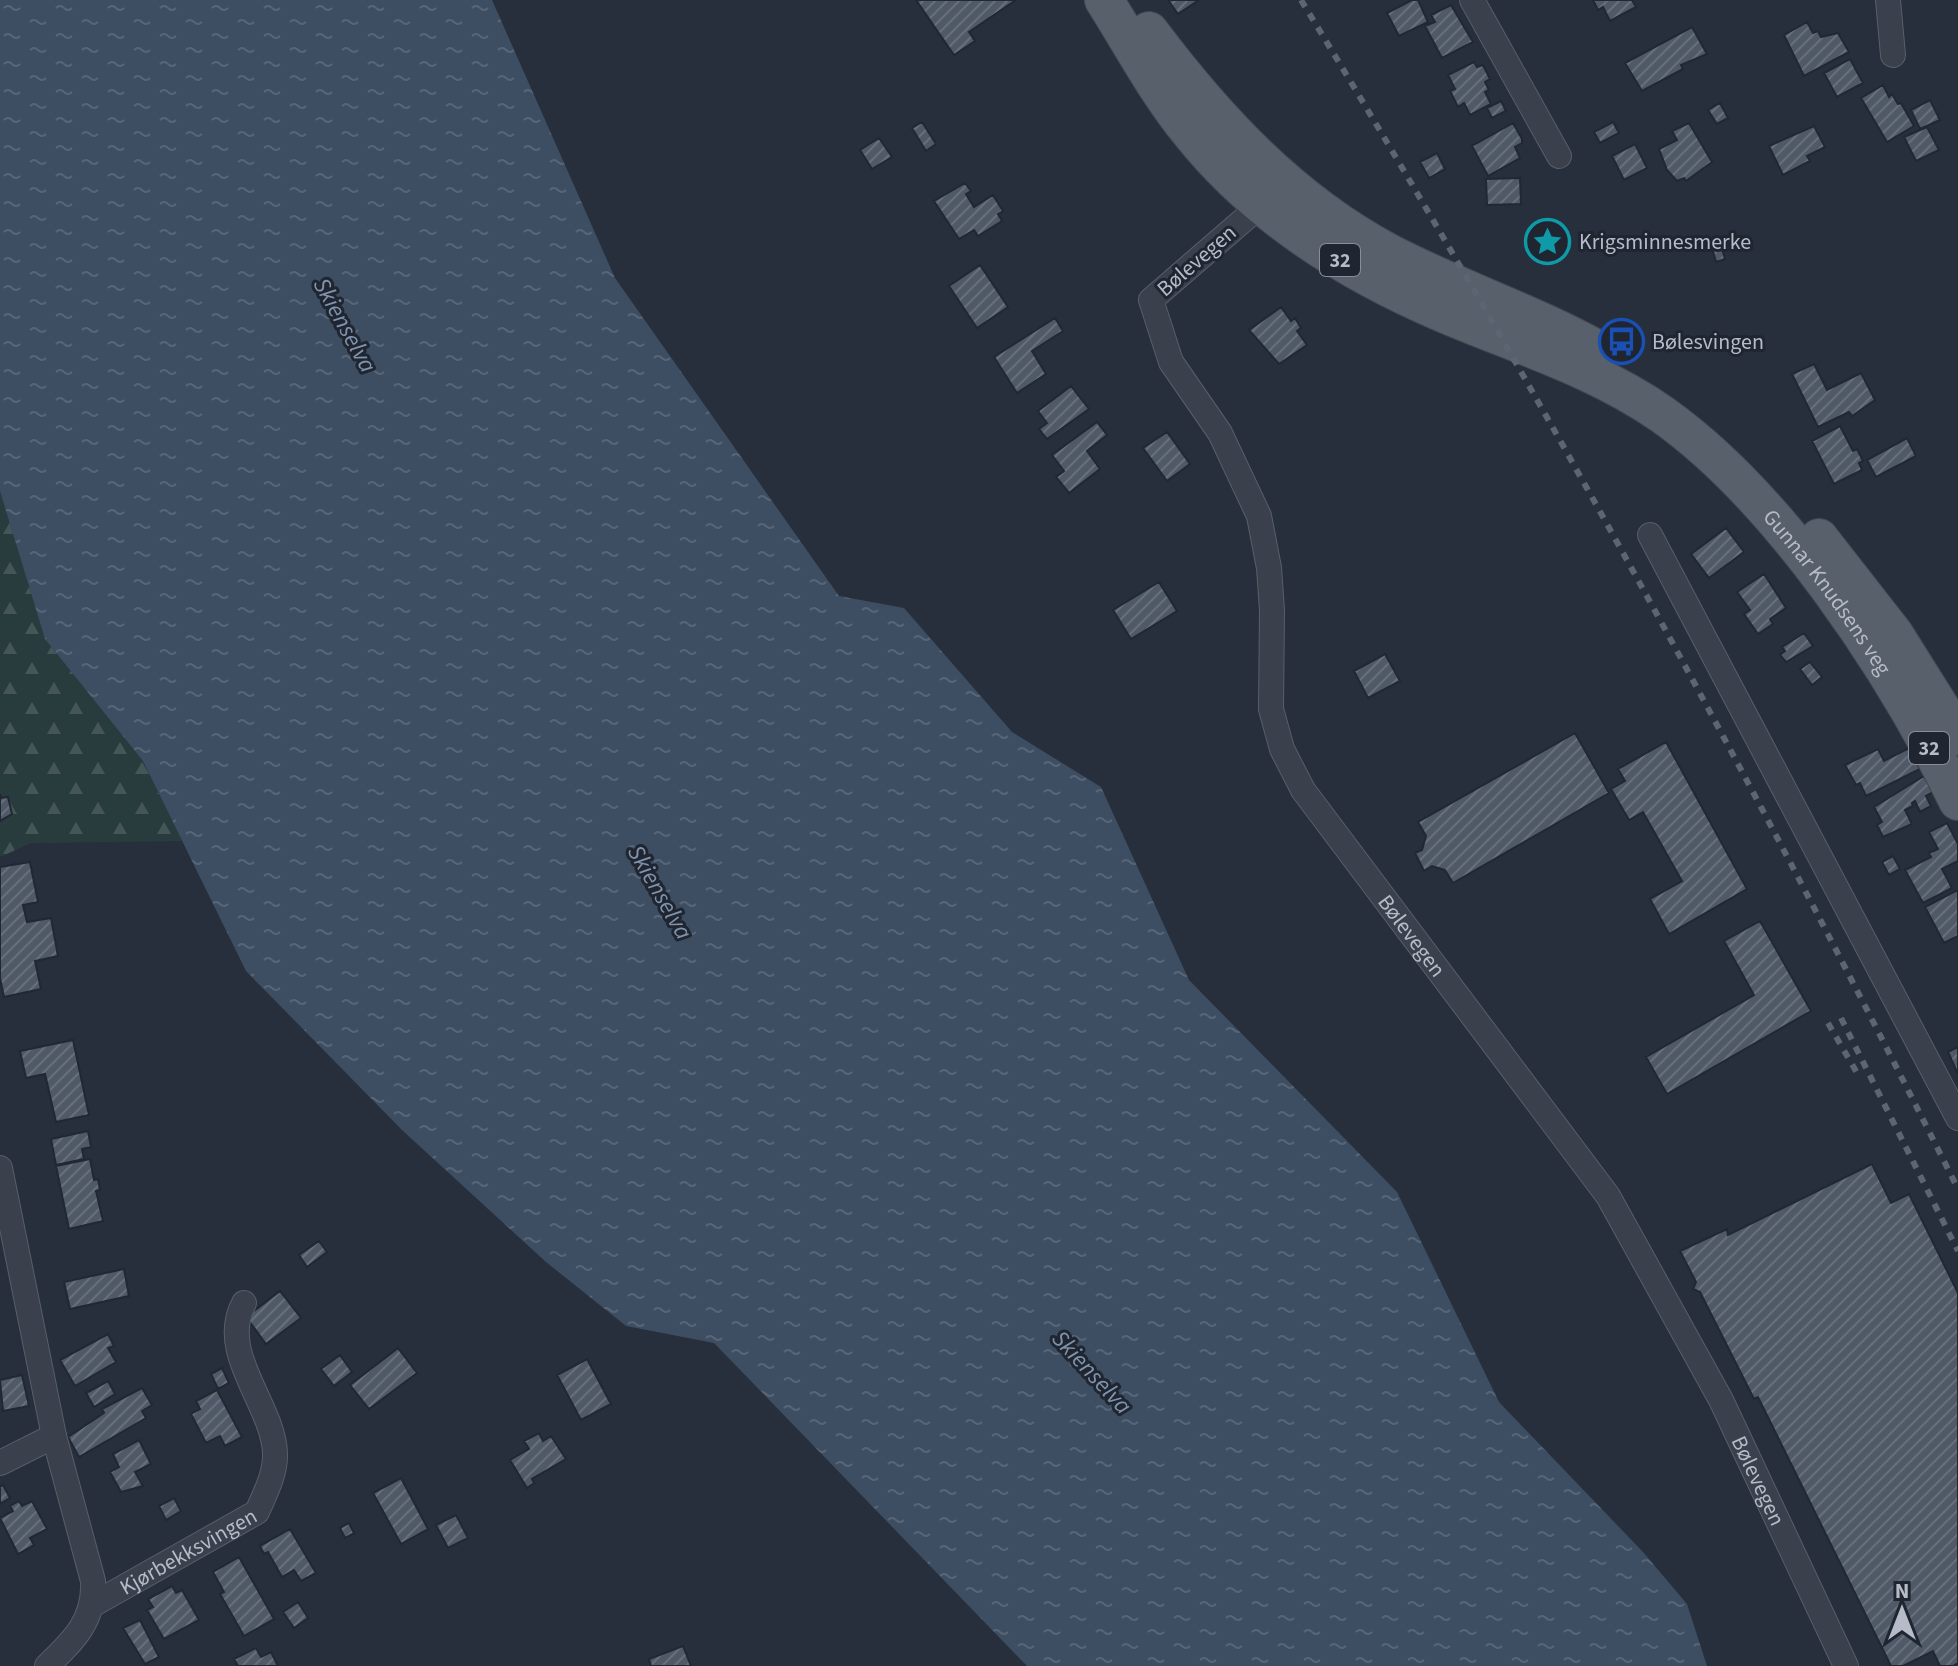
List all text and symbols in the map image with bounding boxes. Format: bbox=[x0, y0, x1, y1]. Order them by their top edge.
street label: Bølevegen bbox=[1150, 217, 1243, 304]
place icon: Krigsminnesmerke bbox=[1524, 217, 1572, 265]
place label: Krigsminnesmerke bbox=[1579, 226, 1751, 258]
road number: 32 bbox=[1320, 244, 1360, 276]
water label: Skienselva bbox=[304, 271, 385, 379]
bus stop icon: Bølesvingen bbox=[1597, 317, 1645, 365]
place label: Bølesvingen bbox=[1652, 326, 1764, 358]
street label: Gunnar Knudsens veg bbox=[1755, 502, 1899, 682]
road number: 32 bbox=[1909, 732, 1949, 764]
water label: Skienselva bbox=[618, 838, 701, 946]
street label: Bølevegen bbox=[1370, 888, 1453, 984]
water label: Skienselva bbox=[1043, 1322, 1140, 1422]
street label: Bølevegen bbox=[1723, 1431, 1793, 1531]
street label: Kjørbekksvingen bbox=[114, 1500, 263, 1603]
north arrow bbox=[1862, 1570, 1942, 1650]
text: N bbox=[1895, 1575, 1909, 1607]

